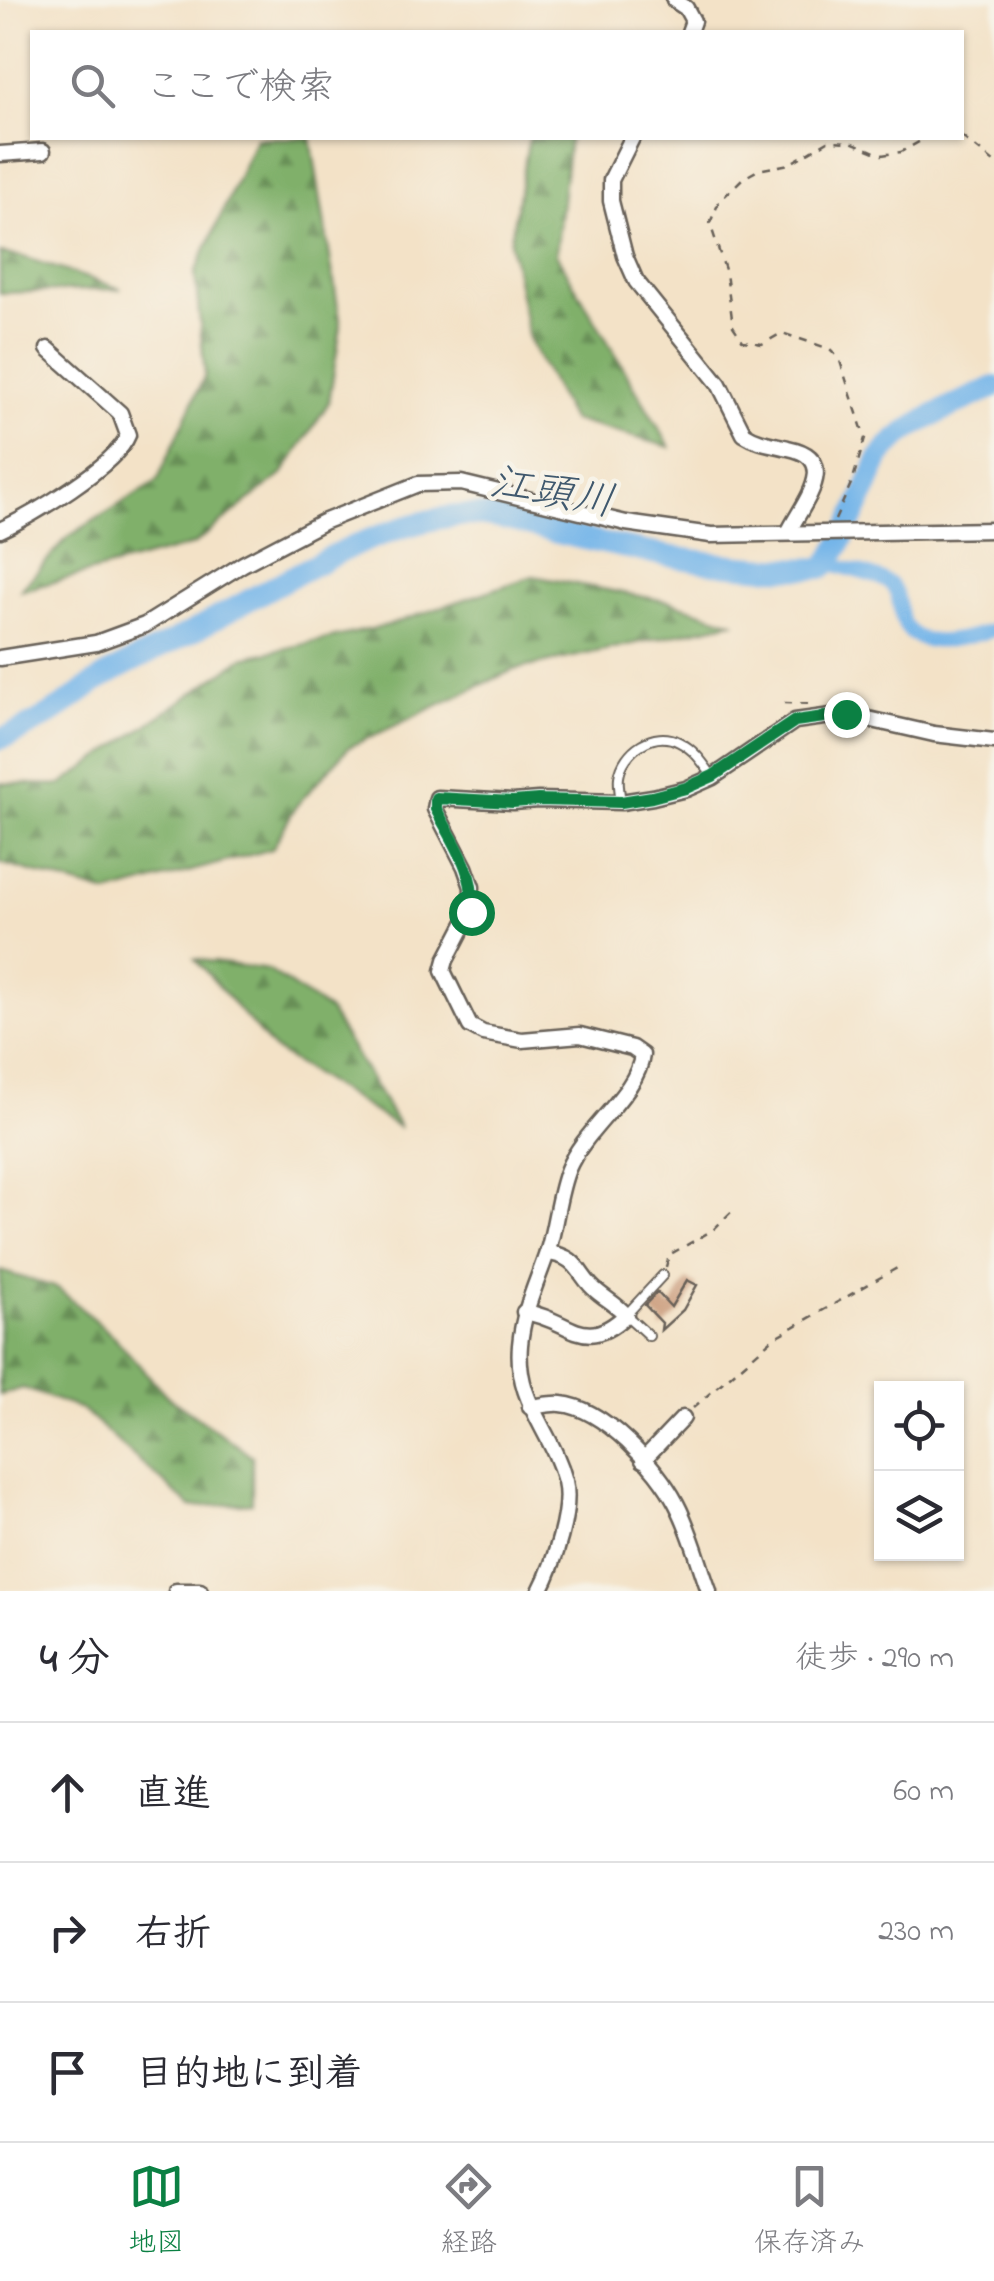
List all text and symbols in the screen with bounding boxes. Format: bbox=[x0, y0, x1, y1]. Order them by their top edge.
search box bbox=[30, 30, 964, 140]
icon: search bbox=[65, 58, 120, 113]
text: ここで検索 bbox=[145, 61, 335, 117]
water label: 江頭川 bbox=[485, 453, 619, 535]
route end bbox=[824, 692, 870, 738]
route start bbox=[449, 890, 495, 936]
map controls bbox=[874, 1381, 964, 1561]
button: locate bbox=[874, 1381, 964, 1471]
button: layers bbox=[874, 1471, 964, 1561]
text: 4 分 bbox=[40, 1630, 110, 1691]
text: 徒歩 · 290 m bbox=[795, 1636, 954, 1683]
icon: ahead bbox=[40, 1765, 95, 1820]
text: 直進 bbox=[135, 1768, 211, 1824]
text: 60 m bbox=[893, 1769, 954, 1816]
icon: right bbox=[40, 1905, 95, 1960]
text: 右折 bbox=[135, 1908, 211, 1964]
text: 230 m bbox=[878, 1909, 954, 1956]
icon: arrive bbox=[40, 2045, 95, 2100]
text: 目的地に到着 bbox=[135, 2048, 363, 2104]
tab: 地図 bbox=[128, 2159, 184, 2265]
tab: 経路 bbox=[441, 2159, 497, 2265]
tab: 保存済み bbox=[754, 2159, 866, 2265]

